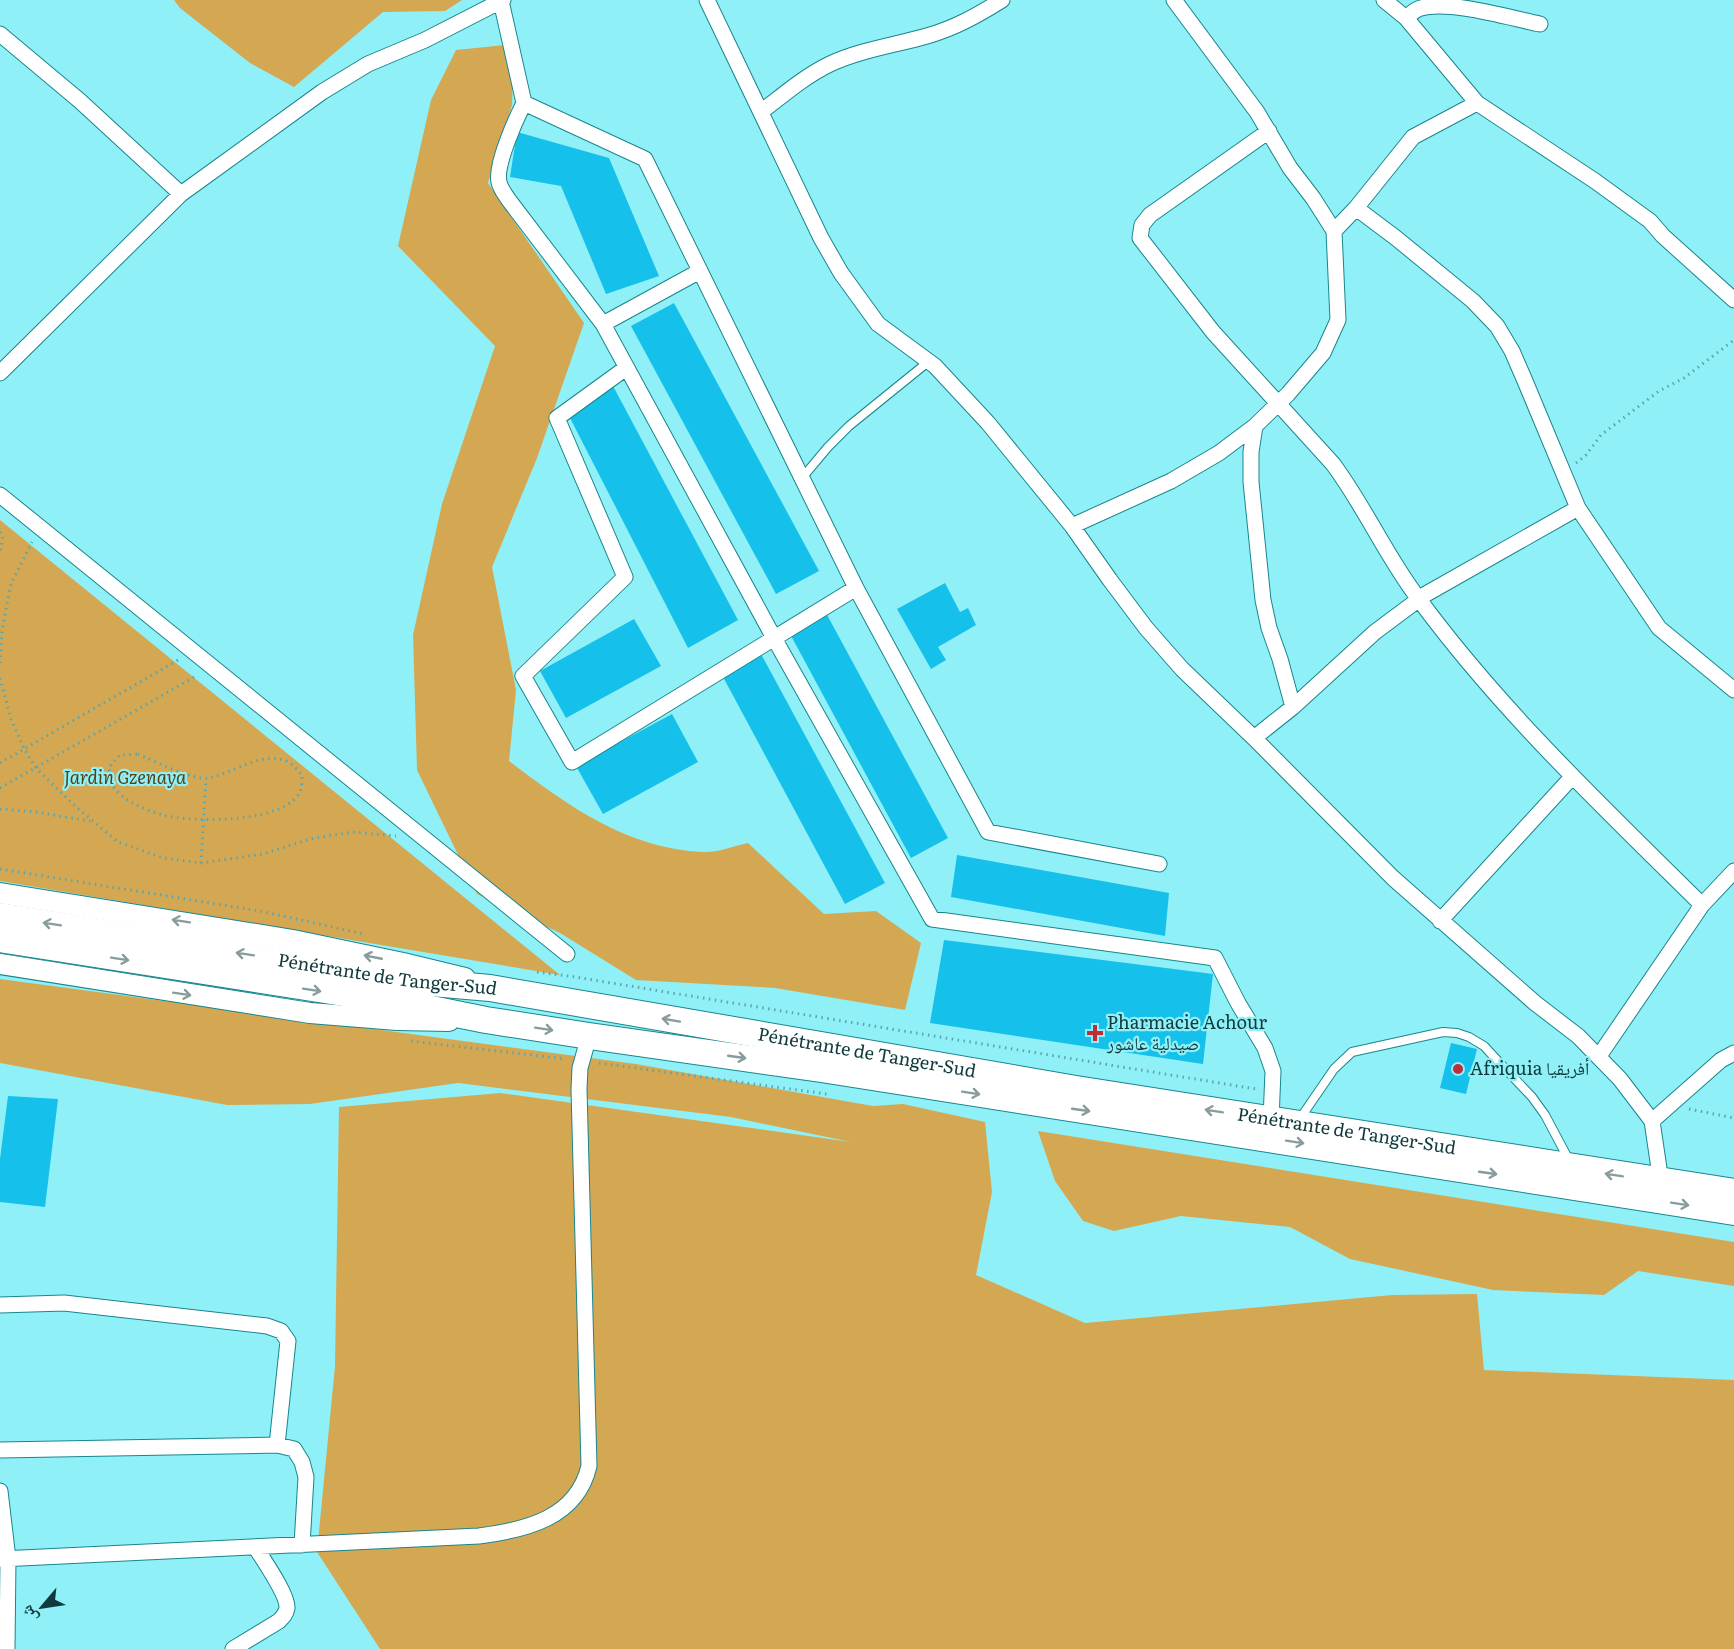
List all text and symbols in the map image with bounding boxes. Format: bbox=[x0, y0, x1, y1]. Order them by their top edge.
park label: Jardin Gzenaya bbox=[64, 763, 187, 790]
one-way arrow bbox=[172, 916, 192, 927]
one-way arrow bbox=[43, 918, 63, 929]
street label: Pénétrante de Tanger-Sud bbox=[276, 945, 499, 1001]
one-way arrow bbox=[235, 949, 255, 960]
one-way arrow bbox=[364, 951, 383, 962]
one-way arrow bbox=[110, 953, 129, 964]
one-way arrow bbox=[302, 984, 322, 995]
one-way arrow bbox=[172, 988, 191, 999]
place label: Pharmacie Achour صيدلية عاشور bbox=[1106, 1008, 1267, 1056]
one-way arrow bbox=[662, 1014, 681, 1025]
street label: Pénétrante de Tanger-Sud bbox=[756, 1019, 978, 1084]
one-way arrow bbox=[533, 1024, 553, 1035]
marker: Pharmacie Achour صيدلية عاشور bbox=[1088, 1026, 1102, 1040]
one-way arrow bbox=[726, 1051, 746, 1062]
place label: Afriquia أفريقيا bbox=[1470, 1054, 1589, 1081]
marker: Afriquia أفريقيا bbox=[1451, 1062, 1465, 1076]
one-way arrow bbox=[961, 1088, 981, 1099]
street label: Pénétrante de Tanger-Sud bbox=[1236, 1099, 1458, 1160]
one-way arrow bbox=[1071, 1105, 1091, 1116]
one-way arrow bbox=[1204, 1105, 1224, 1116]
one-way arrow bbox=[1285, 1137, 1304, 1148]
one-way arrow bbox=[1477, 1168, 1497, 1179]
one-way arrow bbox=[1604, 1169, 1624, 1180]
one-way arrow bbox=[1670, 1199, 1689, 1210]
north arrow bbox=[12, 1577, 72, 1637]
text: ش bbox=[13, 1601, 43, 1628]

